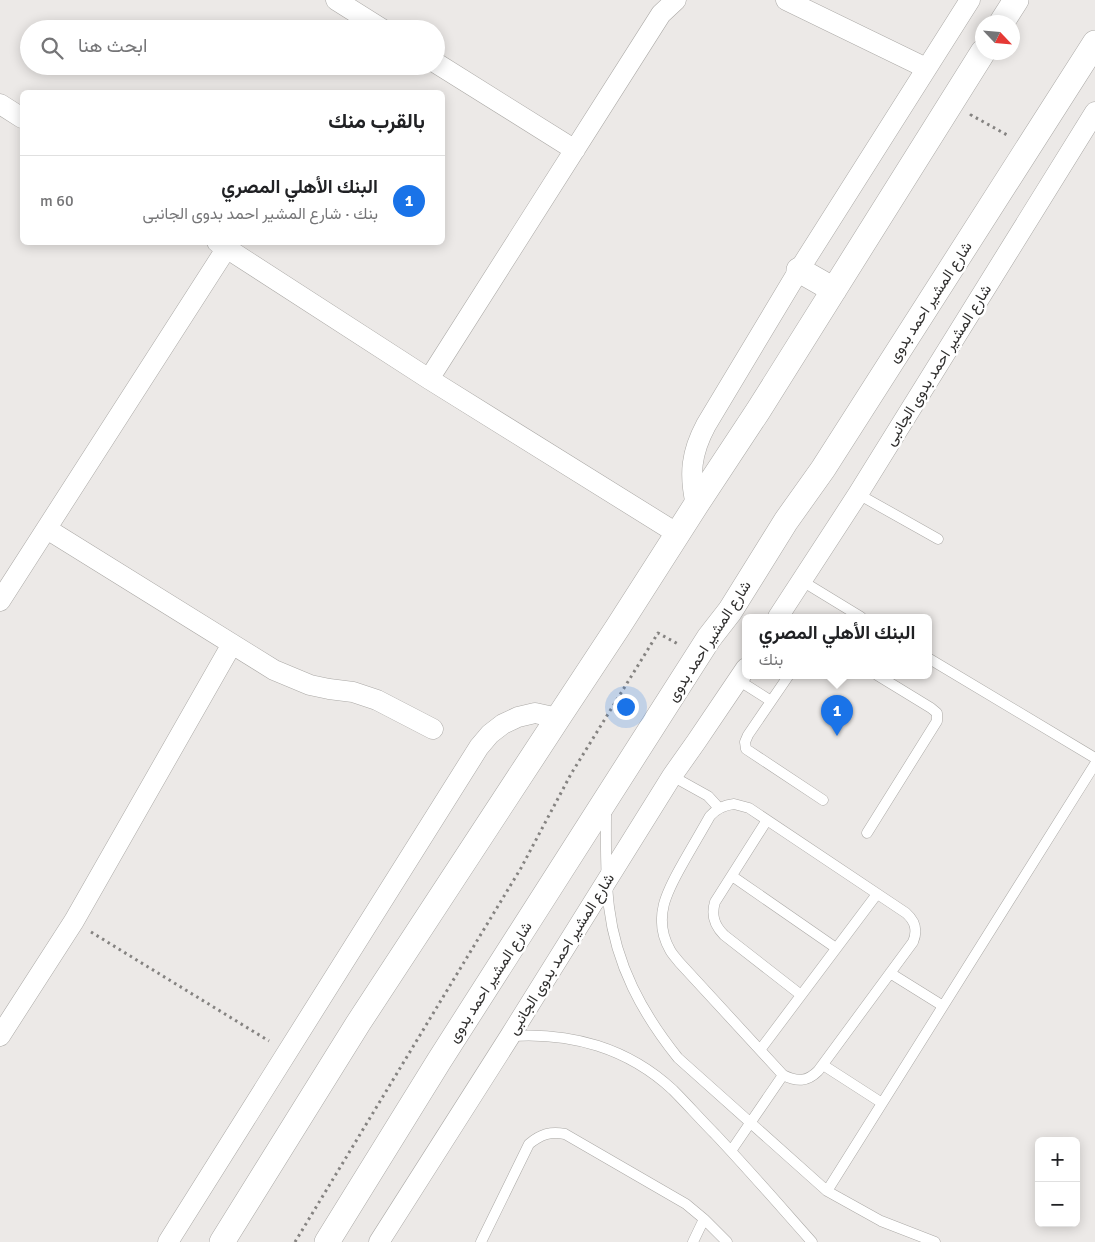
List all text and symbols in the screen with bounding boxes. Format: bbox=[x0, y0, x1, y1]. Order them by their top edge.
north arrow bbox=[975, 15, 1020, 60]
search box bbox=[20, 20, 445, 75]
icon: search bbox=[38, 34, 66, 62]
text: ابحث هنا bbox=[78, 34, 147, 58]
text: بالقرب منك bbox=[328, 108, 425, 134]
text: البنك الأهلي المصري bbox=[221, 175, 378, 199]
text: 60 m bbox=[40, 191, 74, 211]
text: 1 bbox=[405, 191, 413, 211]
text: بنك · شارع المشير احمد بدوى الجانبى bbox=[143, 204, 378, 224]
street label: شارع المشير احمد بدوى bbox=[884, 238, 978, 367]
street label: شارع المشير احمد بدوى الجانبى bbox=[881, 281, 997, 450]
street label: شارع المشير احمد بدوى bbox=[663, 577, 757, 706]
popup bbox=[742, 614, 932, 679]
text: البنك الأهلي المصري bbox=[759, 621, 915, 645]
text: بنك bbox=[759, 650, 783, 670]
your location bbox=[613, 694, 639, 720]
pin: 1 bbox=[821, 695, 853, 736]
street label: شارع المشير احمد بدوى الجانبى bbox=[504, 870, 620, 1039]
street label: شارع المشير احمد بدوى bbox=[444, 918, 538, 1047]
map controls bbox=[1035, 1137, 1080, 1227]
button: + bbox=[1035, 1137, 1080, 1182]
button: − bbox=[1035, 1182, 1080, 1227]

